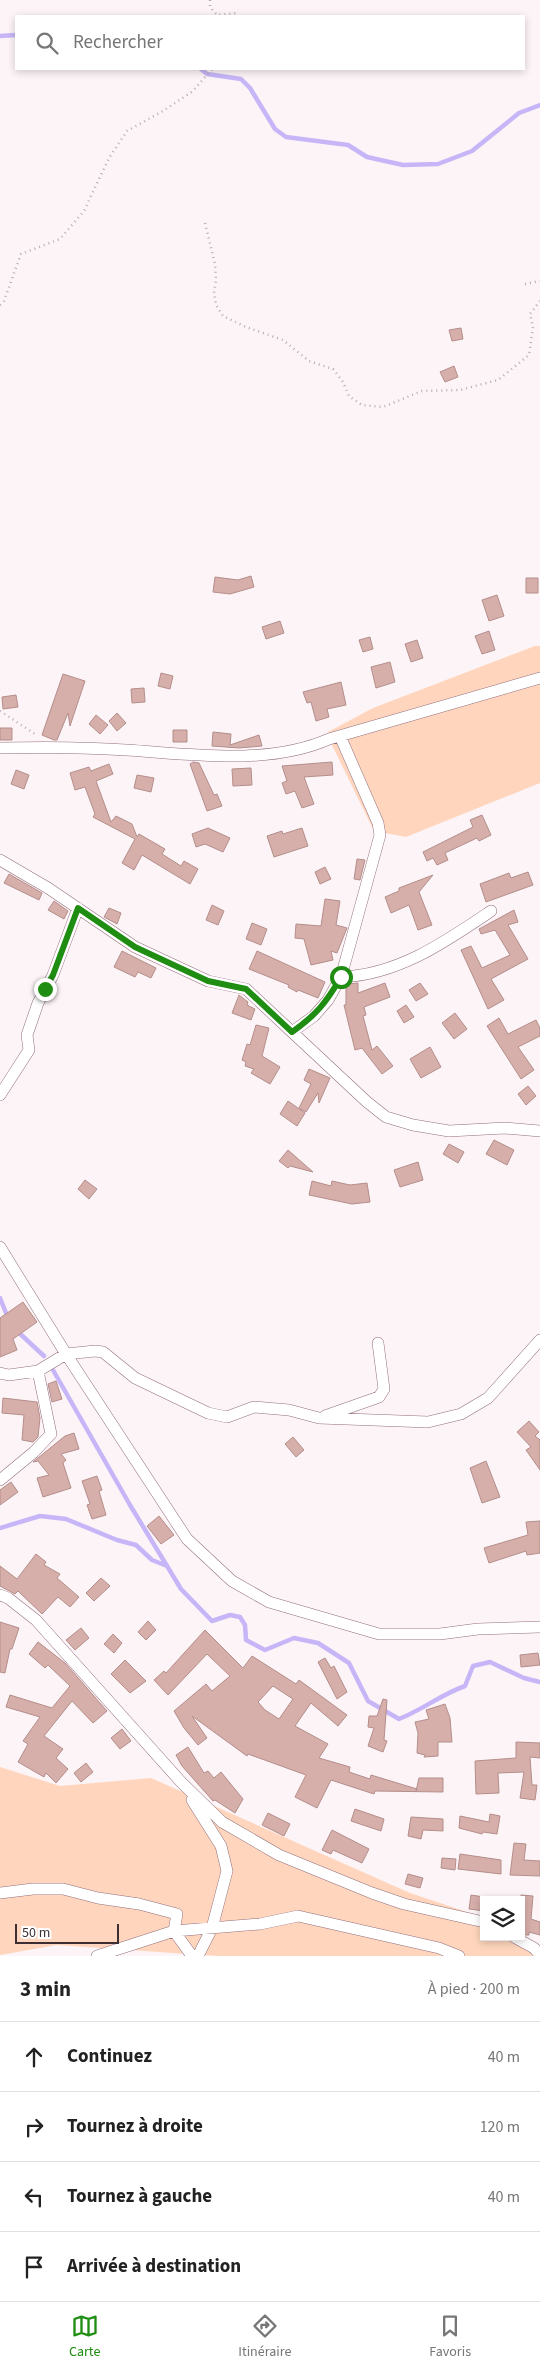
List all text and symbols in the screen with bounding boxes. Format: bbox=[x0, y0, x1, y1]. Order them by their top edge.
search box bbox=[15, 15, 525, 70]
icon: search bbox=[33, 29, 61, 57]
text: Rechercher bbox=[73, 29, 163, 56]
route start bbox=[330, 966, 353, 989]
route end bbox=[34, 978, 57, 1001]
map controls bbox=[480, 1896, 525, 1941]
button: layers bbox=[480, 1896, 525, 1941]
scale bar bbox=[15, 1921, 119, 1944]
text: 50 m bbox=[22, 1923, 50, 1943]
text: 3 min bbox=[20, 1974, 71, 2004]
text: À pied · 200 m bbox=[428, 1978, 520, 2000]
icon: ahead bbox=[20, 2043, 48, 2071]
text: Continuez bbox=[67, 2043, 152, 2070]
text: 40 m bbox=[488, 2046, 520, 2068]
icon: right bbox=[20, 2113, 48, 2141]
text: Tournez à droite bbox=[67, 2113, 203, 2140]
text: 120 m bbox=[480, 2116, 520, 2138]
icon: left bbox=[20, 2183, 48, 2211]
text: Tournez à gauche bbox=[67, 2183, 212, 2210]
text: 40 m bbox=[488, 2186, 520, 2208]
icon: arrive bbox=[20, 2253, 48, 2281]
text: Arrivée à destination bbox=[67, 2253, 241, 2280]
tab: Carte bbox=[69, 2312, 100, 2362]
tab: Itinéraire bbox=[238, 2312, 291, 2362]
tab: Favoris bbox=[429, 2312, 471, 2362]

